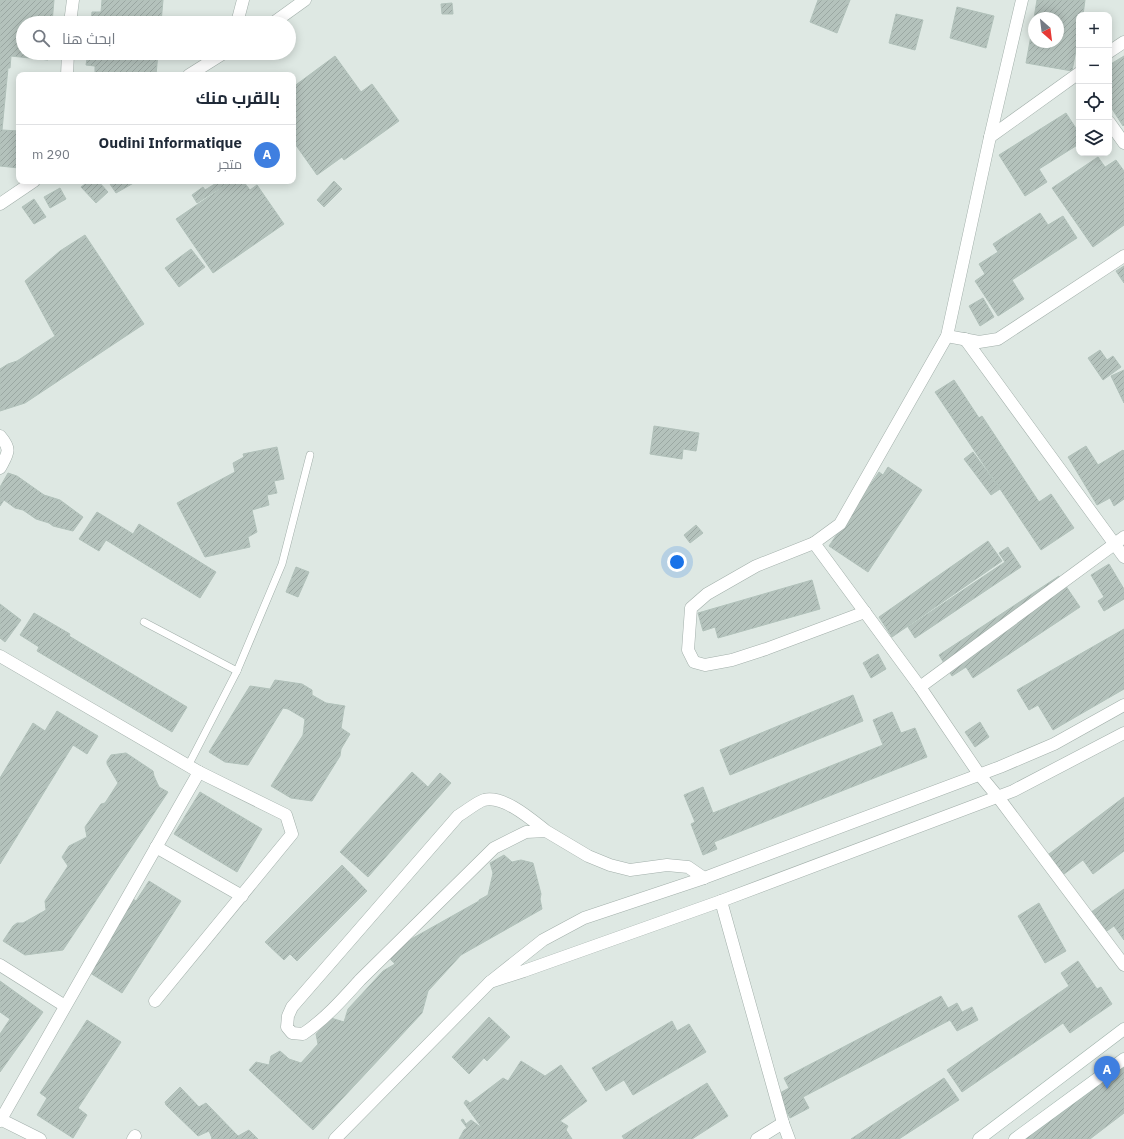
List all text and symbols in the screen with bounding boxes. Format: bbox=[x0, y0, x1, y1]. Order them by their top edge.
north arrow bbox=[1028, 12, 1064, 48]
map controls bbox=[1076, 12, 1112, 156]
button: + bbox=[1076, 12, 1112, 48]
search box bbox=[16, 16, 296, 60]
icon: search bbox=[30, 27, 52, 49]
text: ابحث هنا bbox=[62, 29, 116, 48]
button: − bbox=[1076, 48, 1112, 84]
button: locate bbox=[1076, 84, 1112, 120]
text: بالقرب منك bbox=[196, 87, 280, 109]
button: layers bbox=[1076, 120, 1112, 156]
text: Oudini Informatique bbox=[98, 133, 242, 152]
text: 290 m bbox=[32, 146, 70, 163]
text: A bbox=[263, 146, 271, 163]
text: متجر bbox=[218, 156, 242, 173]
your location bbox=[667, 552, 687, 572]
pin: A bbox=[1094, 1056, 1120, 1089]

